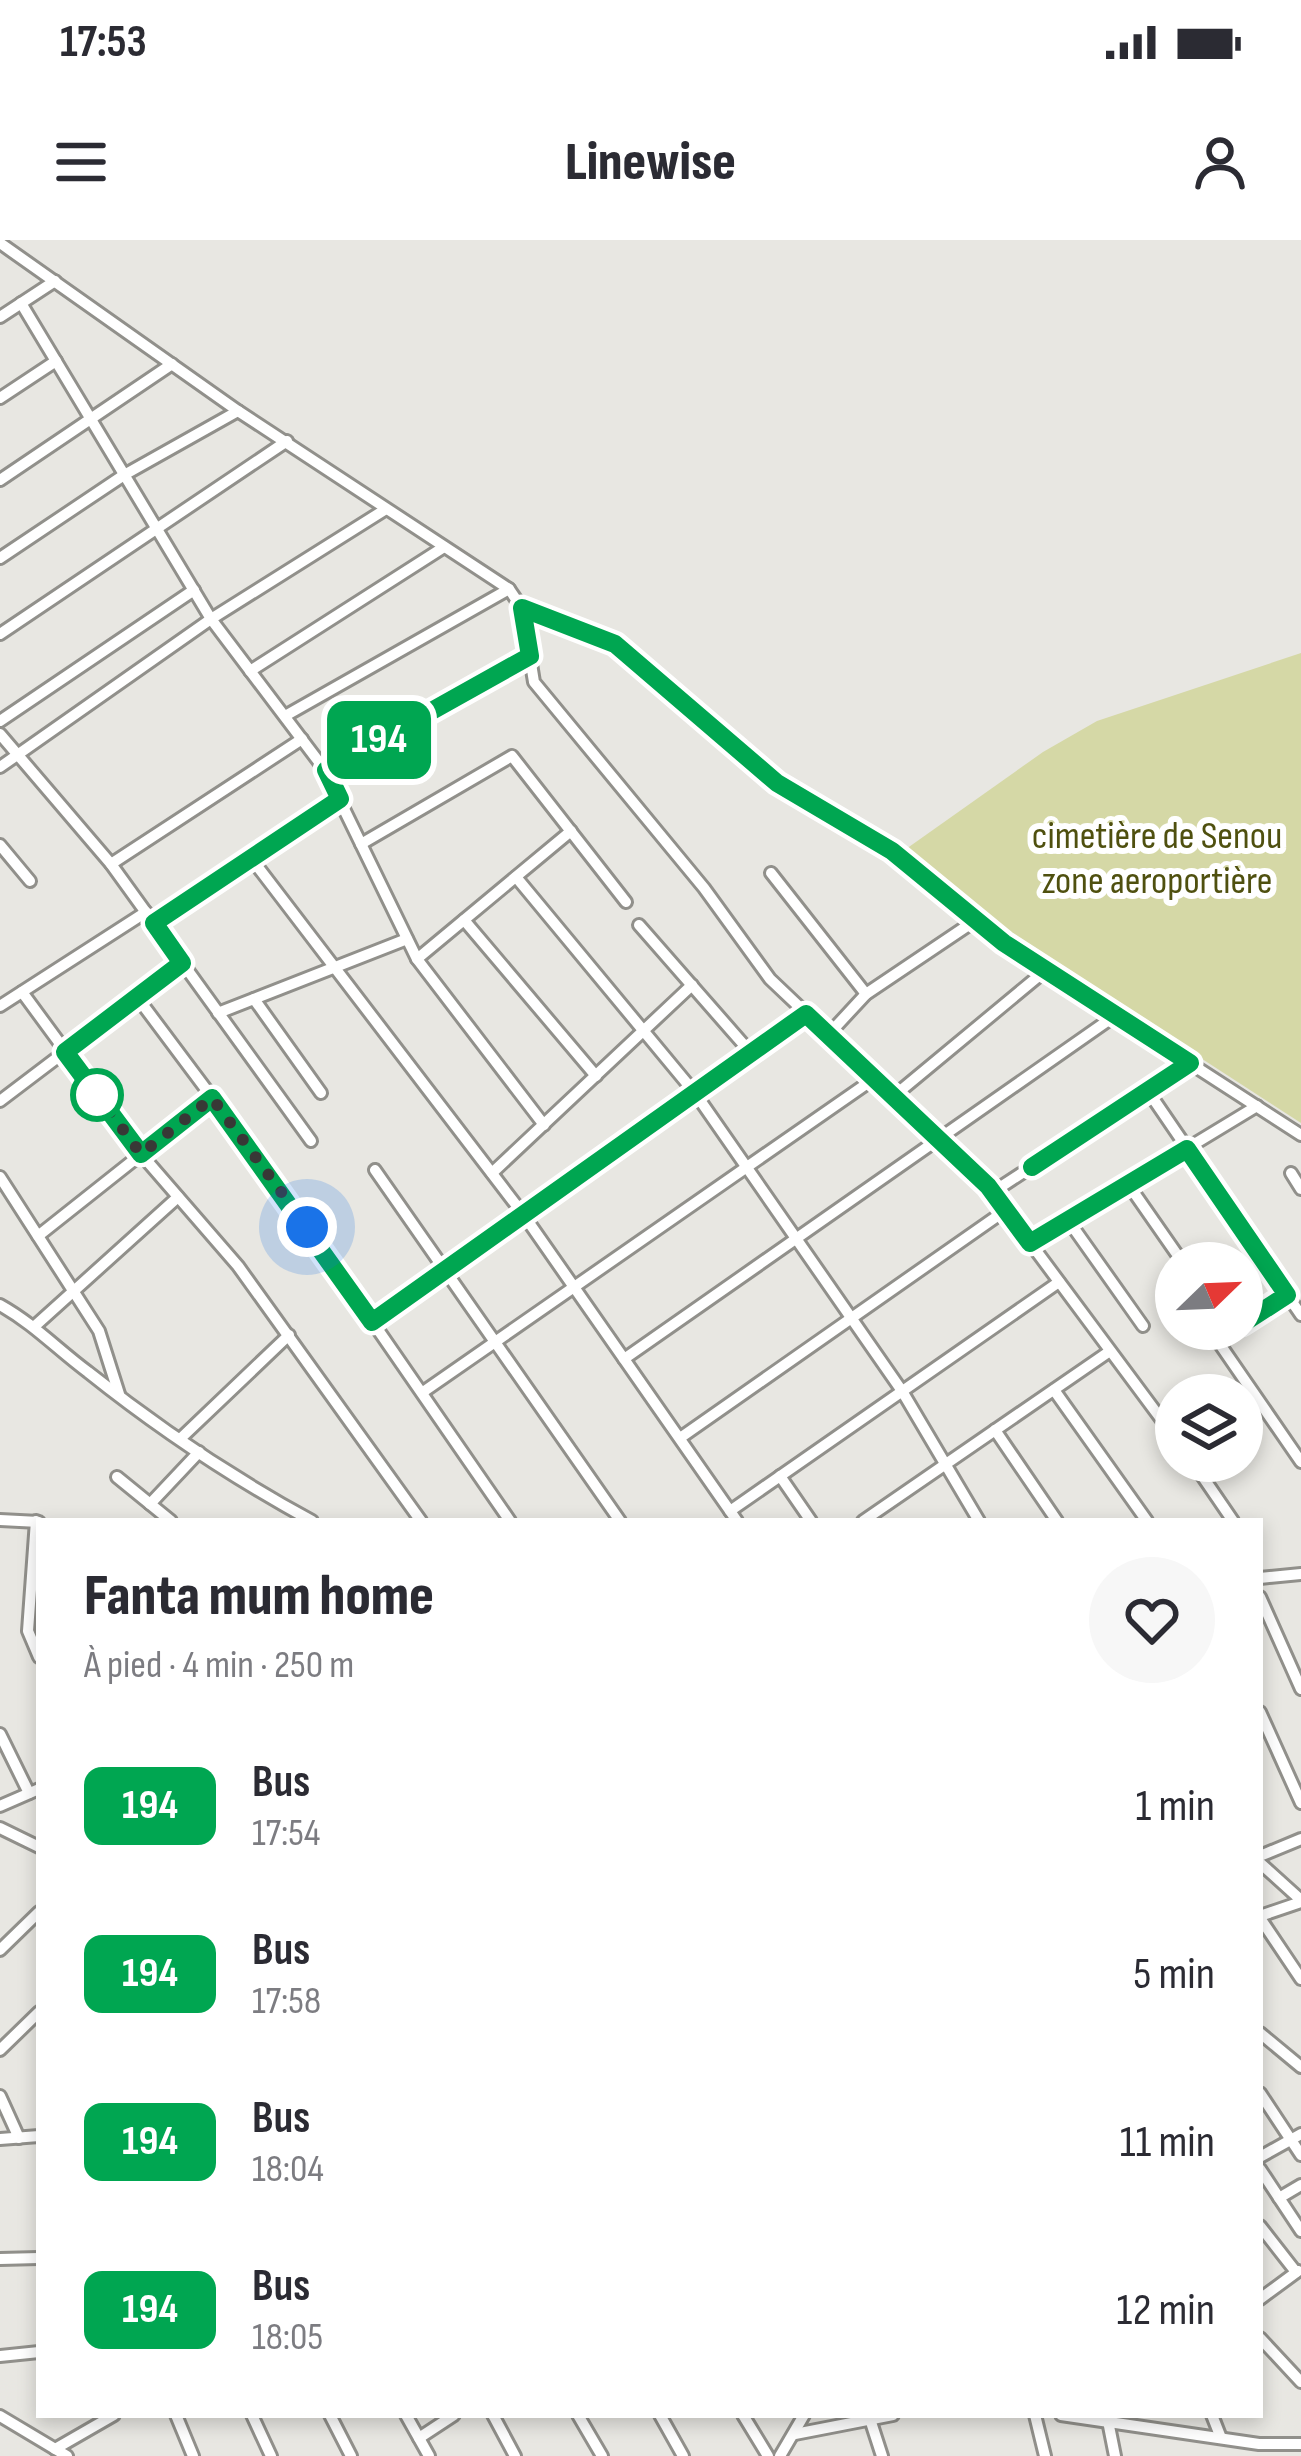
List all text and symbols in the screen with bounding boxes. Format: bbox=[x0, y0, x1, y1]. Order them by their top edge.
text: 17:53 bbox=[60, 15, 147, 70]
icon: menu bbox=[48, 129, 114, 195]
icon: person bbox=[1187, 129, 1253, 195]
text: Linewise bbox=[565, 130, 736, 195]
line badge: 194 bbox=[310, 701, 448, 779]
text: 194 bbox=[351, 714, 407, 765]
park label: cimetière de Senou zone aeroportière bbox=[1032, 813, 1282, 905]
unlabelled marker bbox=[72, 1070, 122, 1120]
your location bbox=[277, 1197, 337, 1257]
north arrow bbox=[1155, 1242, 1263, 1350]
map controls bbox=[1155, 1242, 1263, 1482]
button: layers bbox=[1155, 1374, 1263, 1482]
button: heart bbox=[1089, 1557, 1215, 1683]
text: Fanta mum home bbox=[84, 1563, 434, 1631]
text: À pied · 4 min · 250 m bbox=[84, 1642, 354, 1689]
text: Bus bbox=[252, 1755, 310, 1810]
text: 1 min bbox=[1136, 1779, 1215, 1834]
text: 194 bbox=[122, 1780, 178, 1831]
text: 17:54 bbox=[252, 1810, 320, 1857]
text: Bus bbox=[252, 1923, 310, 1978]
text: 5 min bbox=[1133, 1947, 1215, 2002]
text: 194 bbox=[122, 1948, 178, 1999]
text: 17:58 bbox=[252, 1978, 321, 2025]
text: Bus bbox=[252, 2091, 310, 2146]
text: 11 min bbox=[1120, 2115, 1215, 2170]
text: 194 bbox=[122, 2116, 178, 2167]
text: 18:04 bbox=[252, 2146, 324, 2193]
text: Bus bbox=[252, 2259, 310, 2314]
text: 12 min bbox=[1117, 2283, 1215, 2338]
text: 194 bbox=[122, 2284, 178, 2335]
text: 18:05 bbox=[252, 2314, 323, 2361]

